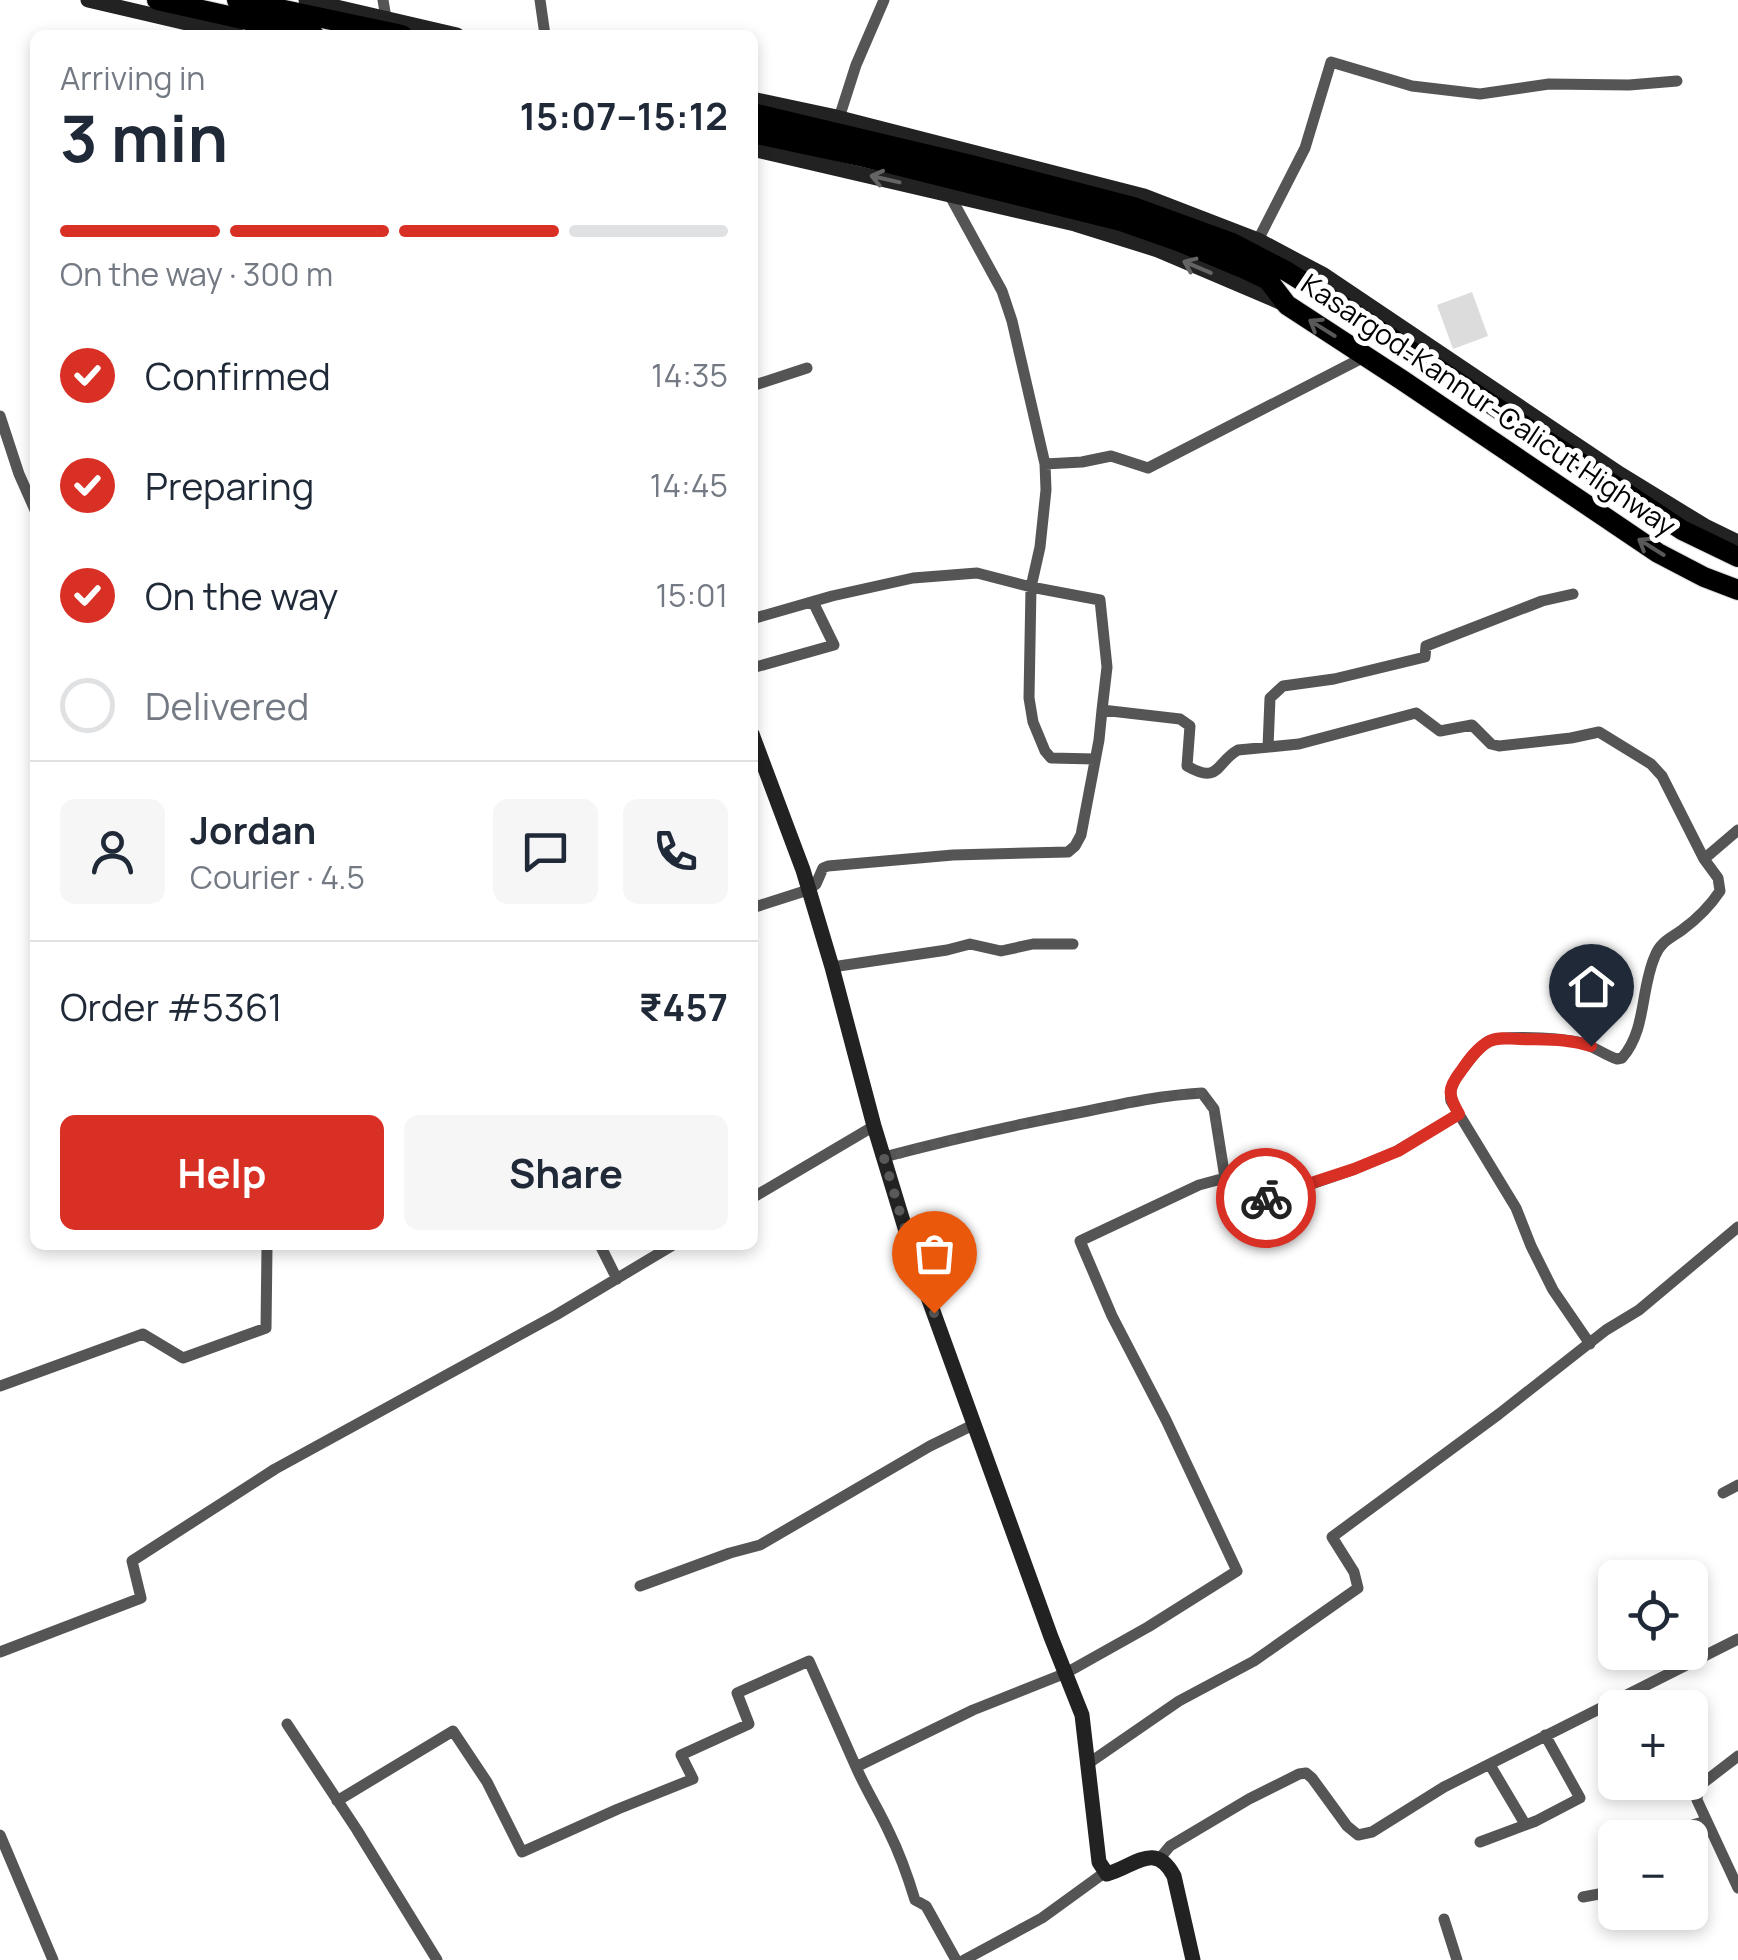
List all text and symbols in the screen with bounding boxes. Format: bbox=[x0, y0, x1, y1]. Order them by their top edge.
text: Arriving in bbox=[60, 56, 205, 100]
text: 15:07–15:12 bbox=[519, 89, 728, 141]
text: 3 min bbox=[60, 93, 228, 182]
one-way arrow bbox=[870, 169, 902, 187]
text: On the way · 300 m bbox=[60, 252, 333, 296]
one-way arrow bbox=[1182, 257, 1213, 275]
street label: Kasargod-Kannur-Calicut Highway bbox=[1294, 264, 1684, 544]
one-way arrow bbox=[1308, 318, 1337, 338]
icon: check bbox=[60, 348, 115, 403]
text: Confirmed bbox=[145, 349, 331, 401]
text: 14:35 bbox=[651, 353, 728, 397]
icon: check bbox=[60, 458, 115, 513]
text: Preparing bbox=[145, 459, 314, 511]
text: 14:45 bbox=[650, 463, 728, 507]
one-way arrow bbox=[1637, 537, 1665, 558]
icon: check bbox=[60, 568, 115, 623]
text: On the way bbox=[145, 569, 338, 621]
text: 15:01 bbox=[655, 573, 728, 617]
text: Delivered bbox=[145, 679, 309, 731]
button: person bbox=[60, 799, 165, 904]
button: chat bbox=[493, 799, 598, 904]
button: phone bbox=[623, 799, 728, 904]
text: Jordan bbox=[190, 803, 316, 855]
text: Courier · 4.5 bbox=[190, 855, 365, 899]
pin bbox=[1549, 944, 1634, 1047]
icon: home bbox=[1564, 959, 1619, 1014]
text: Order #5361 bbox=[60, 980, 283, 1032]
text: ₹457 bbox=[639, 980, 728, 1032]
button: Help bbox=[60, 1115, 384, 1230]
button: Share bbox=[404, 1115, 728, 1230]
courier bbox=[1216, 1148, 1316, 1248]
icon: bike bbox=[1239, 1171, 1294, 1226]
pin bbox=[892, 1211, 977, 1314]
icon: bag bbox=[907, 1226, 962, 1281]
map controls bbox=[1598, 1560, 1708, 1930]
button: locate bbox=[1598, 1560, 1708, 1670]
button: + bbox=[1598, 1690, 1708, 1800]
button: − bbox=[1598, 1820, 1708, 1930]

